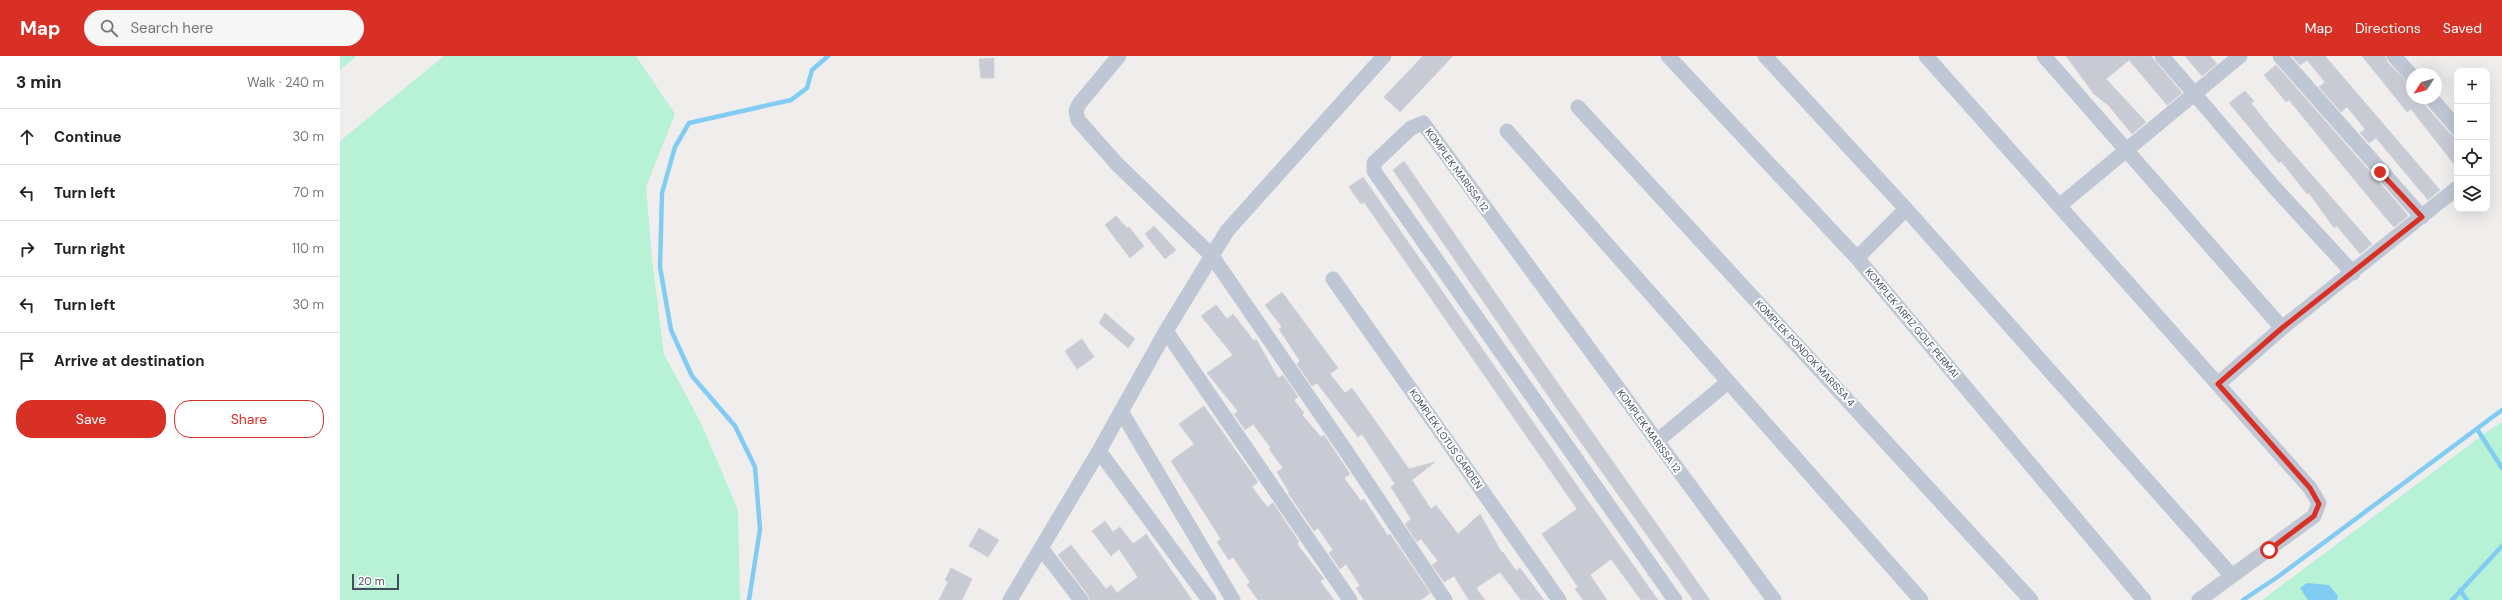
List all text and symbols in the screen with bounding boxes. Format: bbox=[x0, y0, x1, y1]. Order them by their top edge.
search box bbox=[84, 10, 364, 46]
text: Map bbox=[20, 16, 60, 41]
icon: search bbox=[98, 17, 120, 39]
text: Search here bbox=[130, 18, 213, 38]
text: Map bbox=[2305, 19, 2333, 37]
text: Directions bbox=[2355, 19, 2421, 37]
text: Saved bbox=[2443, 19, 2482, 37]
north arrow bbox=[2406, 68, 2442, 104]
map controls bbox=[2454, 68, 2490, 212]
button: + bbox=[2454, 68, 2490, 104]
text: 3 min bbox=[16, 71, 61, 93]
text: Walk · 240 m bbox=[247, 74, 324, 91]
button: − bbox=[2454, 104, 2490, 140]
icon: ahead bbox=[16, 126, 38, 148]
street label: KOMPLEK MARISSA 12 bbox=[1422, 126, 1492, 214]
text: Continue bbox=[54, 127, 122, 147]
text: 30 m bbox=[292, 128, 324, 145]
button: locate bbox=[2454, 140, 2490, 176]
route end bbox=[2371, 163, 2389, 181]
button: layers bbox=[2454, 176, 2490, 212]
icon: left bbox=[16, 182, 38, 204]
text: Turn left bbox=[54, 183, 115, 203]
text: 70 m bbox=[293, 184, 324, 201]
icon: right bbox=[16, 238, 38, 260]
text: Turn right bbox=[54, 239, 125, 259]
text: 110 m bbox=[292, 240, 324, 257]
street label: KOMPLEK ARFIZ GOLF PERMAI bbox=[1862, 266, 1962, 380]
icon: left bbox=[16, 294, 38, 316]
text: Turn left bbox=[54, 295, 115, 315]
text: 30 m bbox=[292, 296, 324, 313]
street label: KOMPLEK PONDOK MARISSA 4 bbox=[1752, 297, 1858, 409]
icon: arrive bbox=[16, 350, 38, 372]
text: Arrive at destination bbox=[54, 351, 205, 371]
street label: KOMPLEK LOTUS GARDEN bbox=[1407, 387, 1486, 492]
street label: KOMPLEK MARISSA 12 bbox=[1614, 387, 1684, 475]
button: Save bbox=[16, 400, 166, 438]
button: Share bbox=[174, 400, 324, 438]
route start bbox=[2260, 541, 2278, 559]
scale bar bbox=[352, 572, 399, 591]
text: 20 m bbox=[358, 574, 384, 588]

